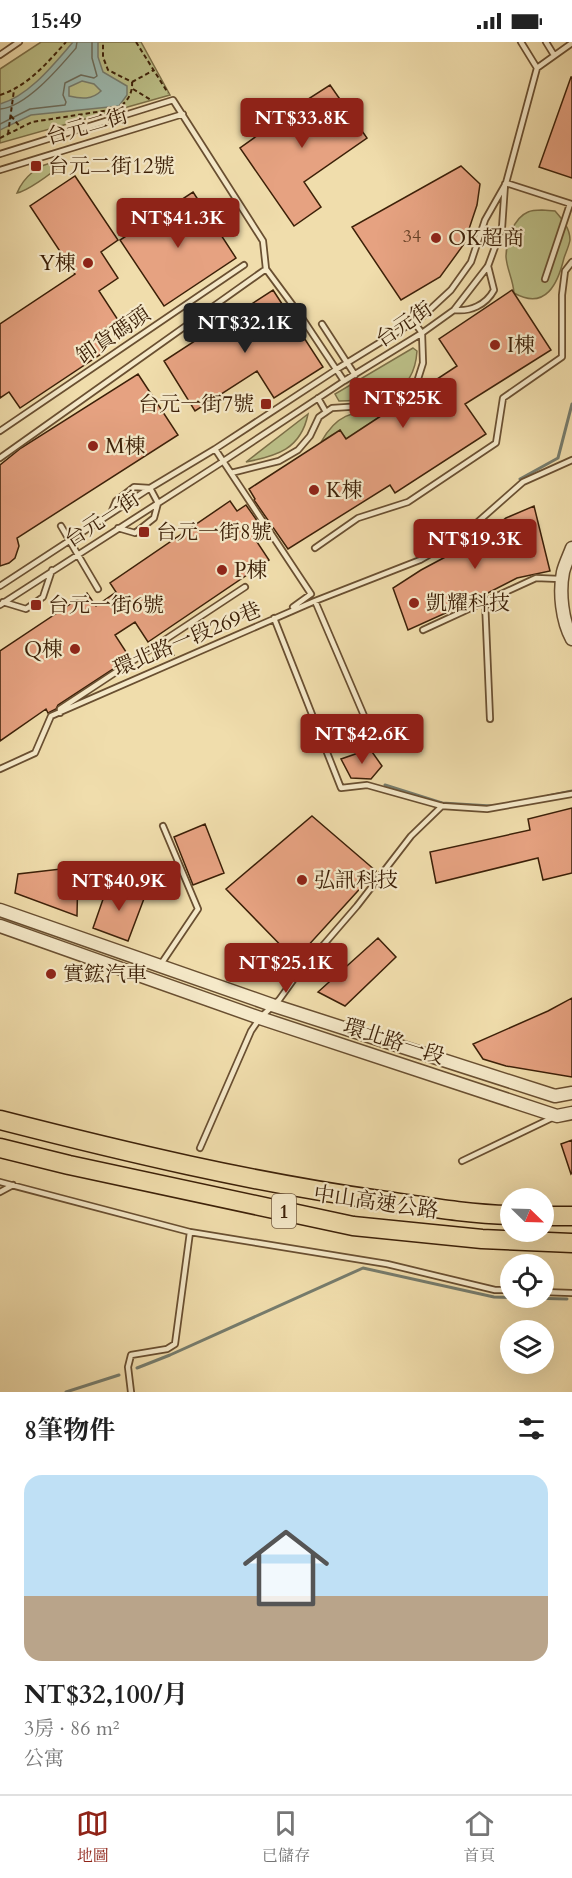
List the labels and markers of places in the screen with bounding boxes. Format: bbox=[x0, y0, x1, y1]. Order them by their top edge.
pin: NT$33.8K bbox=[240, 98, 364, 149]
place label: 台元二街12號 bbox=[48, 152, 175, 181]
marker: 台元二街12號 bbox=[29, 159, 43, 173]
pin: NT$41.3K bbox=[116, 198, 240, 249]
place label: OK超商 bbox=[448, 224, 524, 253]
marker: OK超商 bbox=[429, 231, 443, 245]
place label: Y棟 bbox=[39, 249, 76, 278]
marker: Y棟 bbox=[81, 256, 95, 270]
pin: NT$32.1K bbox=[183, 303, 307, 354]
place label: I棟 bbox=[507, 331, 535, 360]
marker: I棟 bbox=[488, 338, 502, 352]
pin: NT$25K bbox=[354, 378, 452, 429]
place label: 台元一街7號 bbox=[138, 390, 254, 419]
marker: 台元一街7號 bbox=[259, 397, 273, 411]
place label: M棟 bbox=[105, 432, 146, 461]
marker: M棟 bbox=[86, 439, 100, 453]
place label: K棟 bbox=[326, 476, 363, 505]
marker: K棟 bbox=[307, 483, 321, 497]
place label: 台元一街8號 bbox=[156, 518, 272, 547]
pin: NT$19.3K bbox=[413, 519, 537, 570]
marker: 台元一街8號 bbox=[137, 525, 151, 539]
place label: P棟 bbox=[234, 556, 267, 585]
marker: P棟 bbox=[215, 563, 229, 577]
place label: 凱耀科技 bbox=[426, 589, 510, 618]
place label: 台元一街6號 bbox=[48, 591, 164, 620]
marker: 凱耀科技 bbox=[407, 596, 421, 610]
marker: 台元一街6號 bbox=[29, 598, 43, 612]
place label: Q棟 bbox=[24, 635, 63, 664]
marker: Q棟 bbox=[68, 642, 82, 656]
pin: NT$42.6K bbox=[300, 714, 424, 765]
pin: NT$40.9K bbox=[57, 861, 181, 912]
place label: 弘訊科技 bbox=[314, 866, 398, 895]
marker: 弘訊科技 bbox=[295, 873, 309, 887]
pin: NT$25.1K bbox=[224, 943, 348, 994]
place label: 實鋐汽車 bbox=[63, 960, 147, 989]
marker: 實鋐汽車 bbox=[44, 967, 58, 981]

